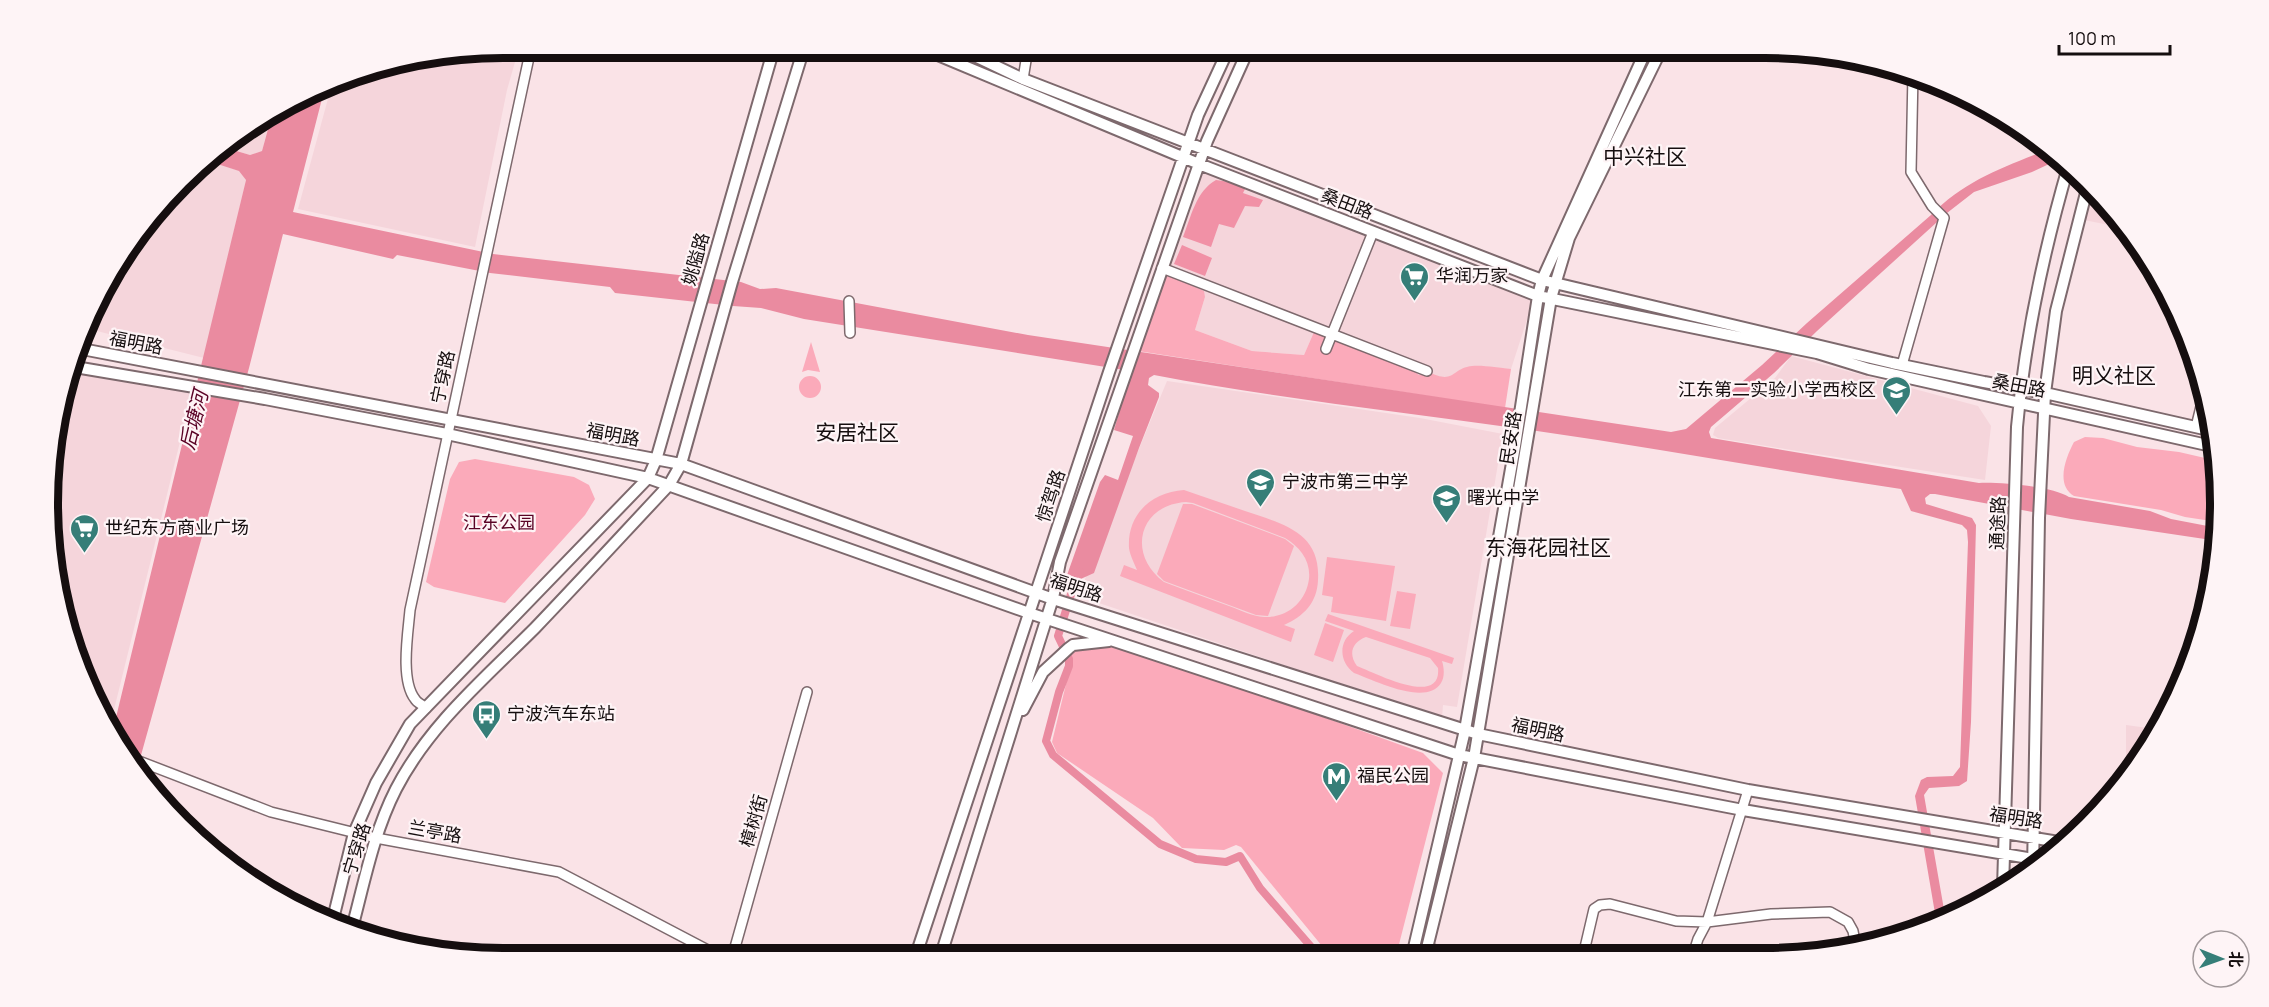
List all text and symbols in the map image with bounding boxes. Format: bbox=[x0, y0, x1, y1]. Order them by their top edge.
scale bar bbox=[2059, 18, 2170, 56]
text: 100 m bbox=[2068, 26, 2116, 50]
district label: 中兴社区 bbox=[1603, 142, 1687, 170]
street label: 桑田路 bbox=[1318, 182, 1377, 224]
street label: 姚隘路 bbox=[676, 229, 714, 288]
supermarket icon: 华润万家 bbox=[1399, 260, 1431, 302]
place label: 华润万家 bbox=[1436, 263, 1508, 287]
street label: 福明路 bbox=[107, 325, 165, 359]
street label: 宁穿路 bbox=[425, 348, 459, 406]
district label: 明义社区 bbox=[2072, 361, 2156, 389]
street label: 桑田路 bbox=[1990, 368, 2048, 402]
school or university icon: 江东第二实验小学西校区 bbox=[1881, 374, 1913, 416]
place label: 江东第二实验小学西校区 bbox=[1678, 377, 1876, 401]
water label: 后塘河 bbox=[173, 384, 215, 452]
street label: 民安路 bbox=[1494, 409, 1526, 466]
street label: 福明路 bbox=[584, 417, 642, 451]
district label: 安居社区 bbox=[815, 418, 899, 446]
street label: 惊驾路 bbox=[1030, 466, 1070, 525]
school or university icon: 宁波市第三中学 bbox=[1245, 466, 1277, 508]
place label: 宁波市第三中学 bbox=[1282, 469, 1408, 493]
school or university icon: 曙光中学 bbox=[1430, 482, 1462, 524]
place label: 曙光中学 bbox=[1467, 485, 1539, 509]
street label: 通途路 bbox=[1984, 496, 2010, 550]
park label: 江东公园 bbox=[463, 510, 535, 534]
supermarket icon: 世纪东方商业广场 bbox=[68, 512, 100, 554]
place label: 世纪东方商业广场 bbox=[105, 515, 249, 539]
district label: 东海花园社区 bbox=[1485, 533, 1611, 561]
street label: 福明路 bbox=[1047, 567, 1106, 607]
bus stop icon: 宁波汽车东站 bbox=[470, 698, 502, 740]
place label: 宁波汽车东站 bbox=[507, 701, 615, 725]
street label: 福明路 bbox=[1509, 712, 1567, 746]
metro station icon: 福民公园 bbox=[1320, 760, 1352, 802]
place label: 福民公园 bbox=[1357, 763, 1429, 787]
street label: 樟树街 bbox=[734, 791, 772, 850]
street label: 福明路 bbox=[1988, 801, 2045, 833]
street label: 兰亭路 bbox=[407, 815, 464, 848]
street label: 宁穿路 bbox=[337, 819, 375, 878]
north arrow bbox=[2191, 929, 2251, 989]
text: 北 bbox=[2225, 951, 2247, 967]

